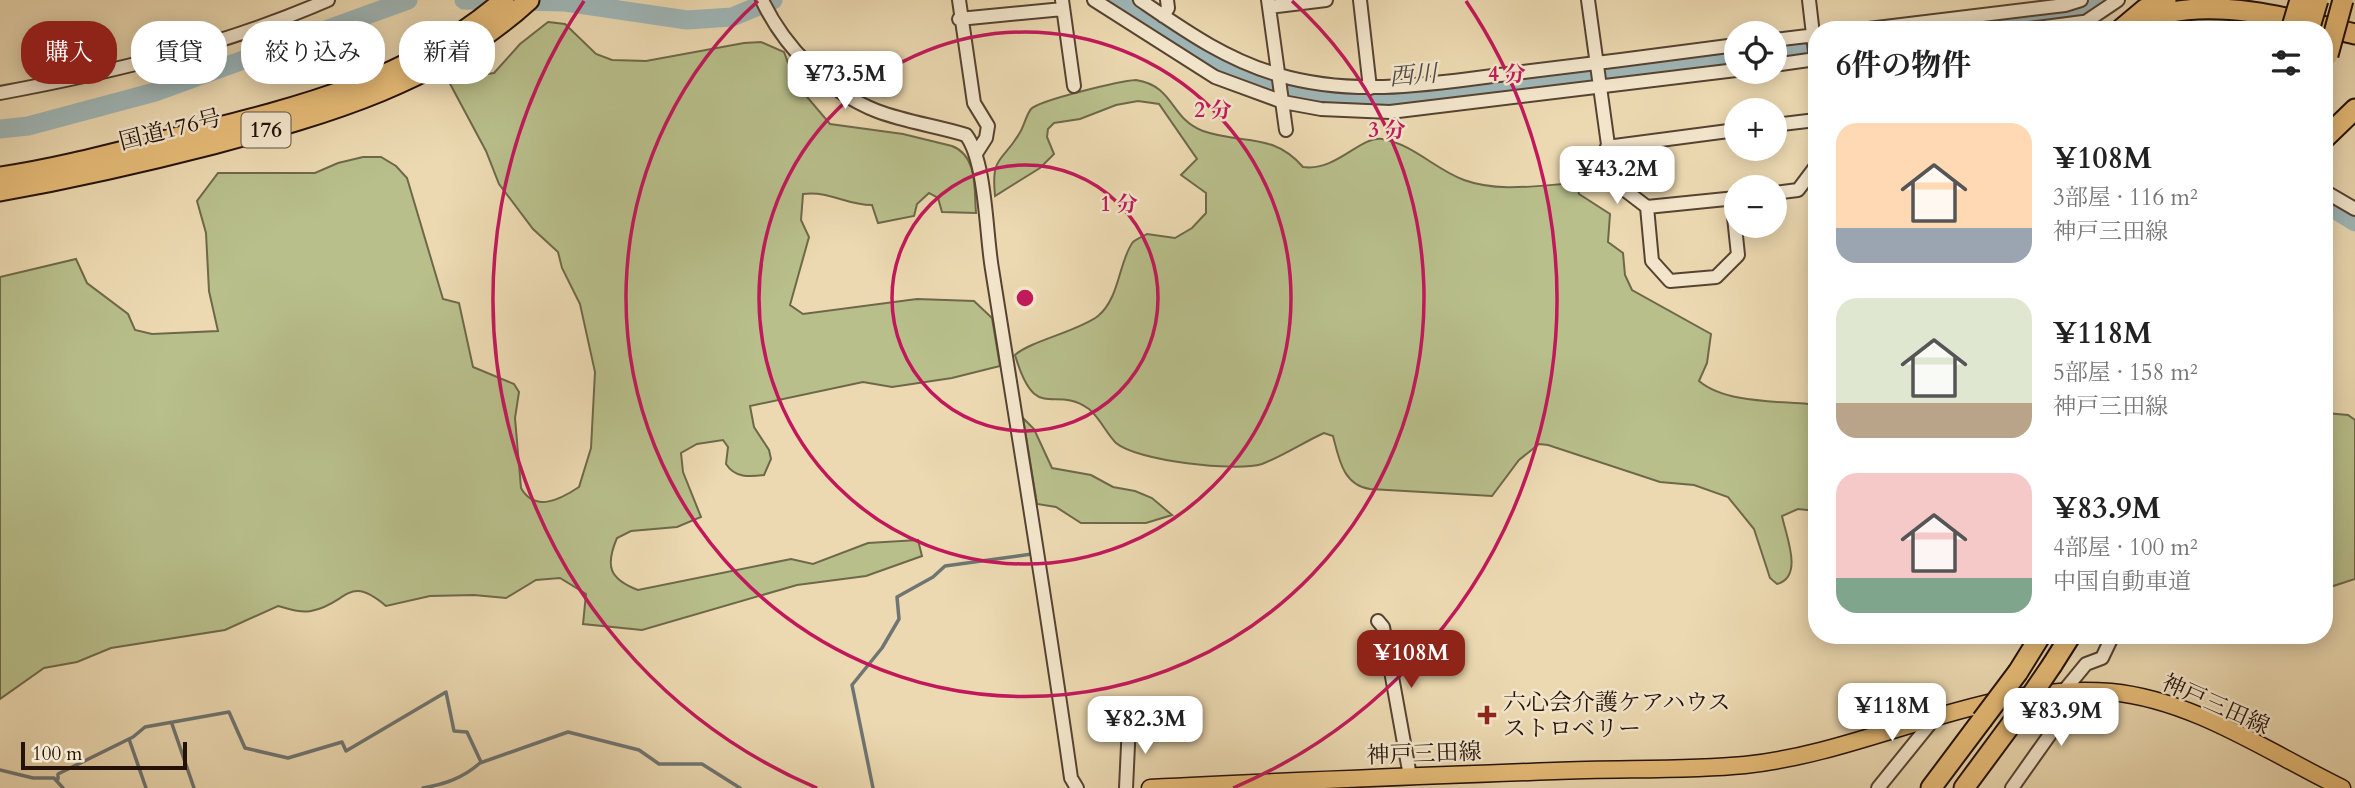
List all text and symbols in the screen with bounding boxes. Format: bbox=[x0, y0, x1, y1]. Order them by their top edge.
chip: 購入 bbox=[21, 21, 117, 84]
chip: 賃貸 bbox=[131, 21, 227, 84]
chip: 絞り込み bbox=[241, 21, 385, 84]
chip: 新着 bbox=[399, 21, 495, 84]
map controls bbox=[1724, 21, 1787, 238]
button: locate bbox=[1724, 21, 1787, 84]
icon: filters bbox=[2267, 44, 2305, 82]
text: 6件の物件 bbox=[1836, 45, 1971, 86]
pin: ¥73.5M bbox=[788, 52, 902, 111]
water label: 西川 bbox=[1388, 57, 1441, 94]
text: ¥73.5M bbox=[804, 58, 886, 89]
text: 4 分 bbox=[1488, 60, 1526, 89]
text: 2 分 bbox=[1194, 96, 1232, 125]
button: + bbox=[1724, 98, 1787, 161]
street label: 国道176号 bbox=[116, 102, 224, 157]
road number: 176 bbox=[242, 113, 290, 148]
text: 3 分 bbox=[1368, 116, 1406, 145]
text: ¥108M bbox=[2053, 138, 2152, 179]
pin: ¥43.2M bbox=[1560, 146, 1674, 206]
icon: home bbox=[1892, 151, 1976, 235]
text: ¥43.2M bbox=[1576, 153, 1658, 184]
button: − bbox=[1724, 175, 1787, 238]
text: 3部屋 · 116 m² bbox=[2053, 182, 2198, 213]
text: 1 分 bbox=[1100, 190, 1138, 219]
text: 神戸三田線 bbox=[2053, 216, 2168, 247]
centre of rings bbox=[1013, 286, 1037, 310]
text: ¥118M bbox=[2053, 313, 2152, 354]
icon: home bbox=[1892, 326, 1976, 410]
text: 5部屋 · 158 m² bbox=[2053, 357, 2198, 388]
text: 神戸三田線 bbox=[2053, 391, 2168, 422]
text: ¥83.9M bbox=[2053, 488, 2161, 529]
icon: home bbox=[1892, 501, 1976, 585]
text: 4部屋 · 100 m² bbox=[2053, 532, 2198, 563]
text: 中国自動車道 bbox=[2053, 566, 2191, 597]
pin: ¥108M bbox=[1362, 630, 1460, 690]
text: ¥108M bbox=[1373, 637, 1449, 668]
street label: 神戸三田線 bbox=[2157, 667, 2275, 742]
pin: ¥118M bbox=[1843, 684, 1941, 743]
place label: 六心会介護ケアハウス ストロベリー bbox=[1503, 687, 1730, 744]
pin: ¥83.9M bbox=[2004, 688, 2118, 748]
text: ¥118M bbox=[1854, 690, 1930, 721]
text: ¥83.9M bbox=[2020, 695, 2102, 726]
pin: ¥82.3M bbox=[1088, 696, 1202, 756]
text: ¥82.3M bbox=[1104, 703, 1186, 734]
marker: 六心会介護ケアハウス ストロベリー bbox=[1477, 705, 1497, 725]
street label: 神戸三田線 bbox=[1366, 736, 1482, 771]
scale bar bbox=[21, 739, 187, 771]
text: 100 m bbox=[32, 741, 82, 767]

